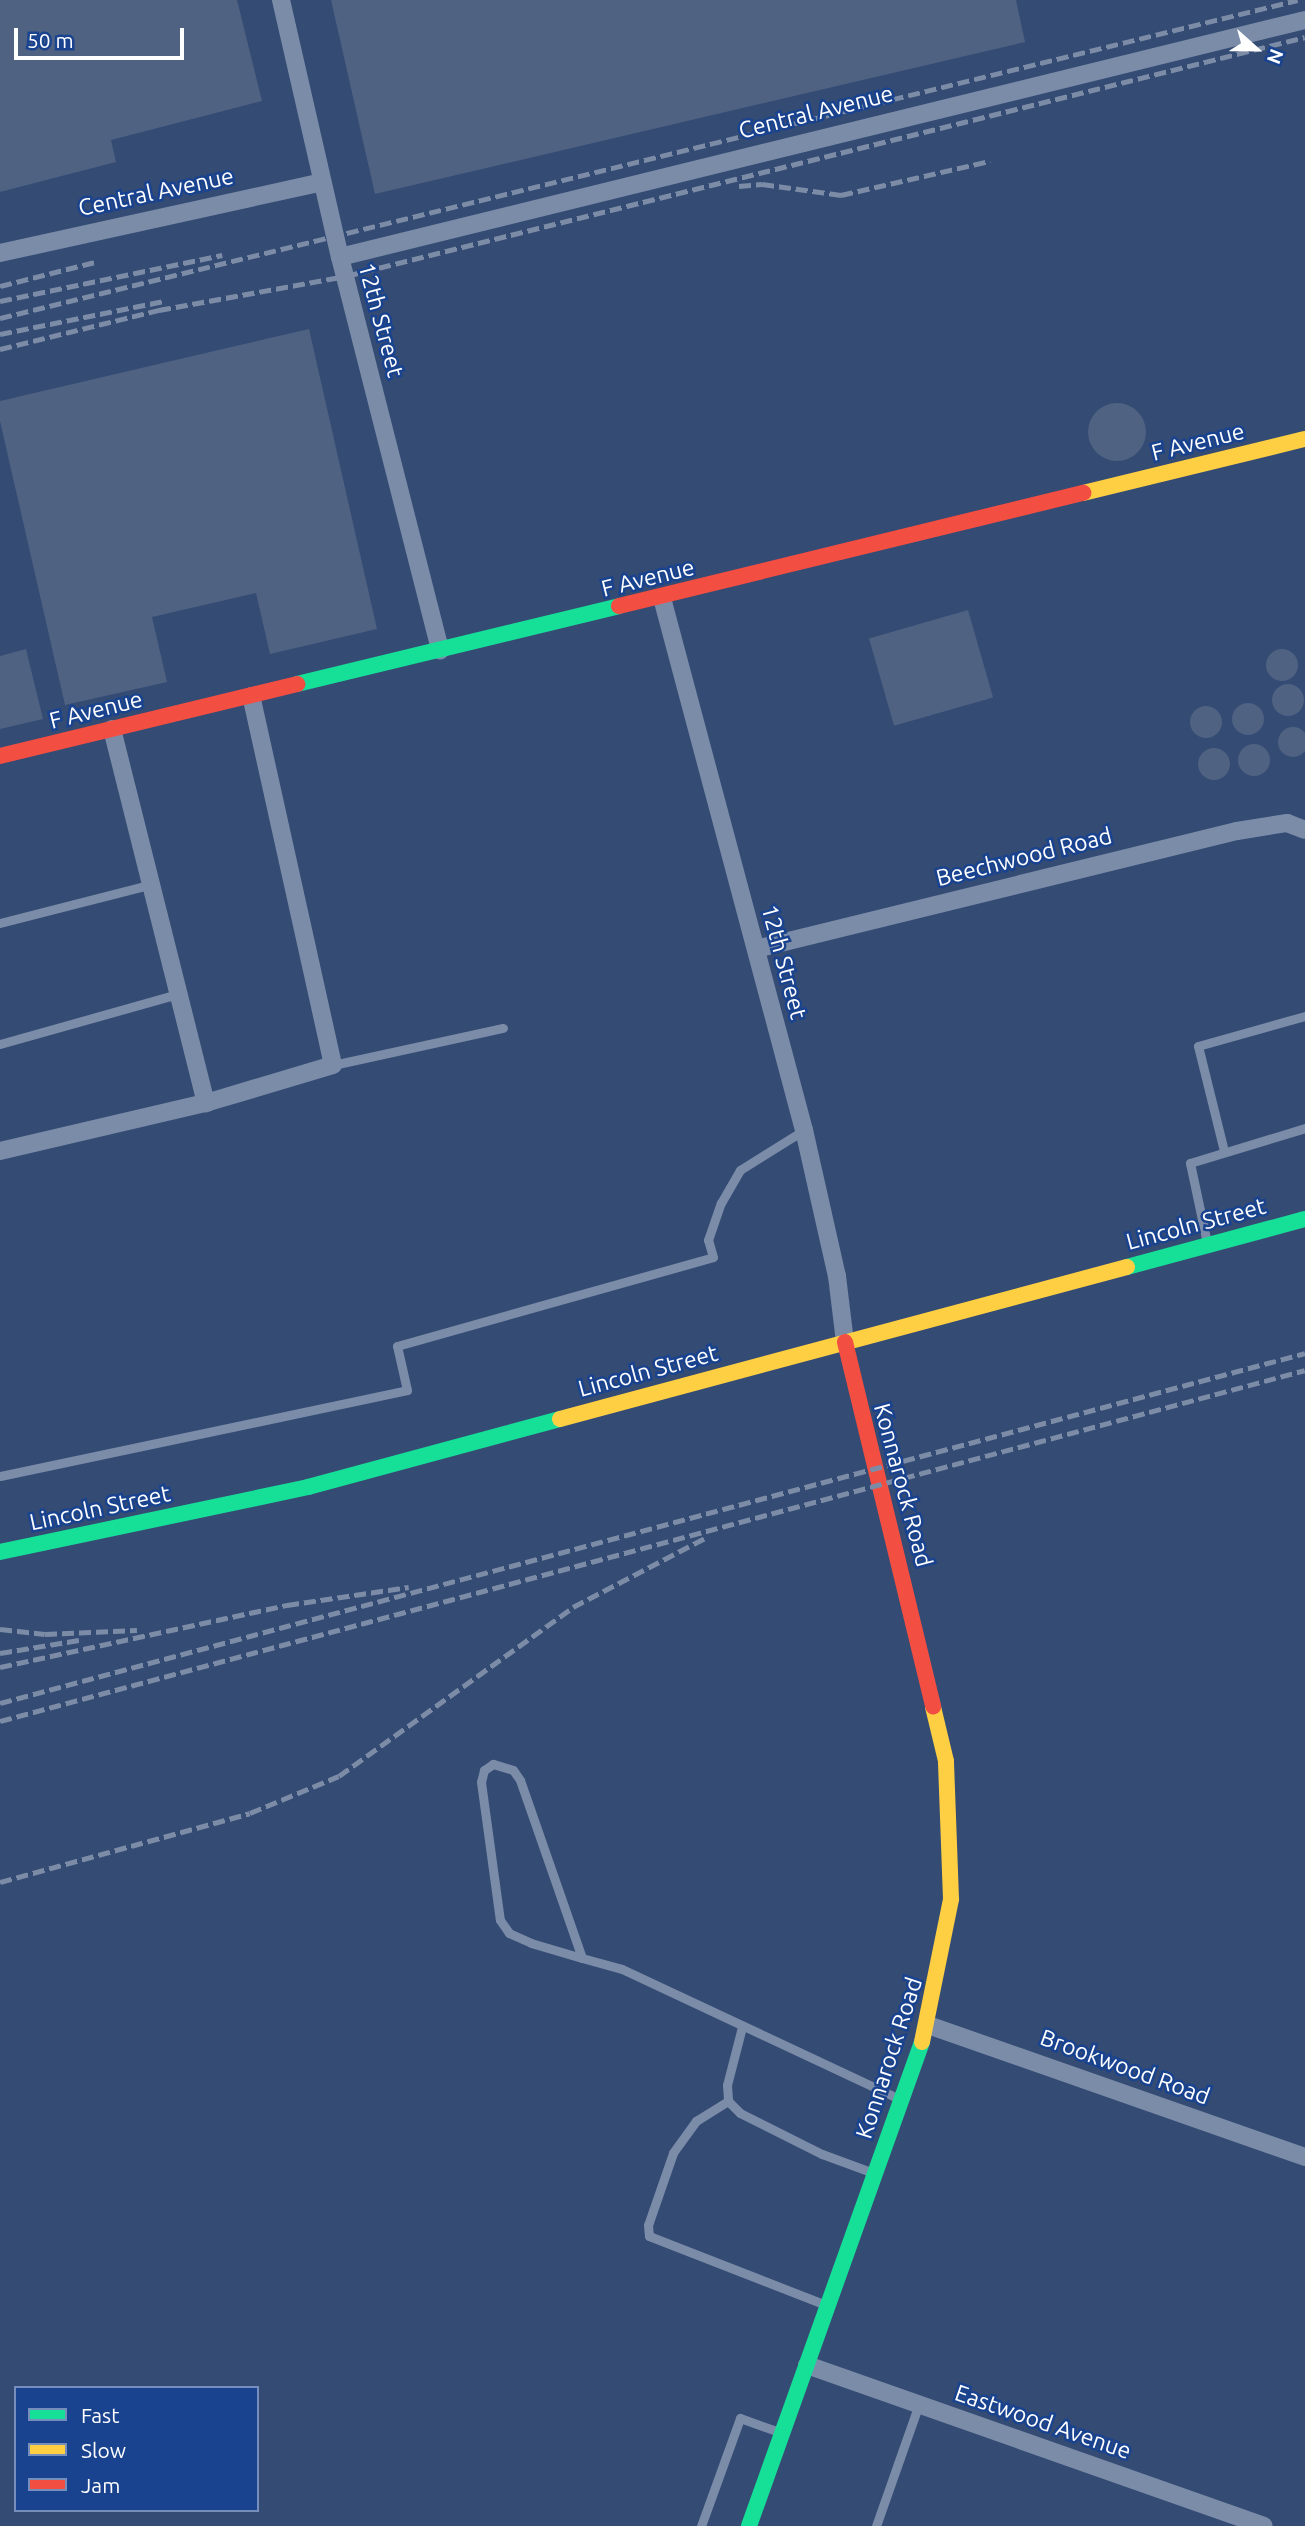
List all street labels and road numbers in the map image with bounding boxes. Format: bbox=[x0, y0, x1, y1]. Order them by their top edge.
street label: Central Avenue bbox=[736, 79, 896, 145]
street label: Central Avenue bbox=[76, 162, 236, 222]
street label: 12th Street bbox=[352, 260, 410, 380]
street label: F Avenue bbox=[1149, 417, 1247, 467]
street label: F Avenue bbox=[599, 553, 697, 603]
street label: F Avenue bbox=[47, 685, 145, 735]
street label: Beechwood Road bbox=[933, 822, 1115, 892]
street label: 12th Street bbox=[755, 902, 813, 1022]
street label: Lincoln Street bbox=[1123, 1192, 1269, 1256]
street label: Lincoln Street bbox=[575, 1339, 721, 1403]
street label: Konnarock Road bbox=[868, 1400, 938, 1570]
street label: Lincoln Street bbox=[27, 1480, 173, 1536]
street label: Konnarock Road bbox=[850, 1974, 928, 2142]
street label: Brookwood Road bbox=[1036, 2024, 1214, 2110]
street label: Eastwood Avenue bbox=[951, 2379, 1135, 2465]

